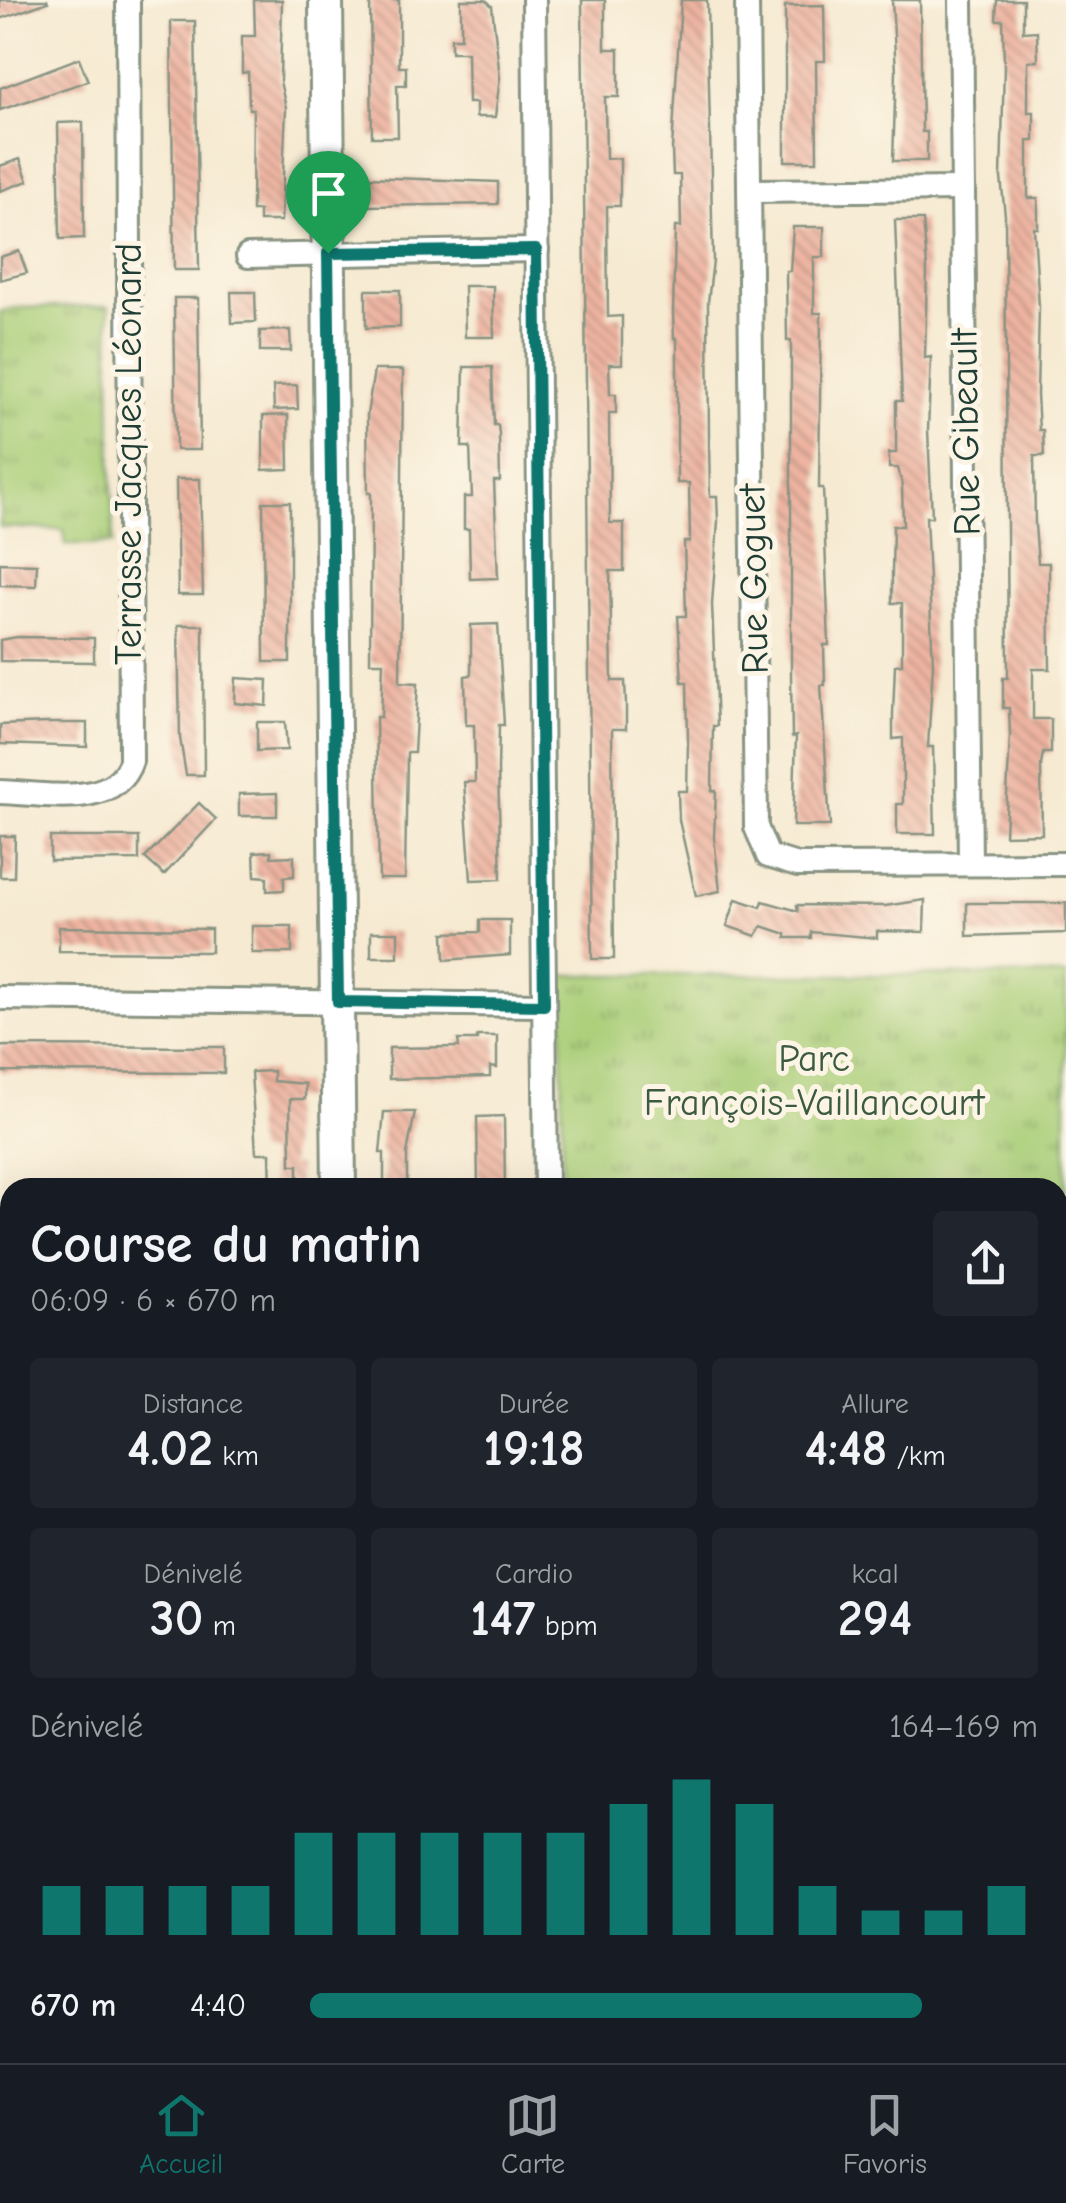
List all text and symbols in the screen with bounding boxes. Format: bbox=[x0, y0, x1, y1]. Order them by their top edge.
pin bbox=[286, 151, 371, 254]
icon: arrive bbox=[301, 166, 356, 221]
street label: Terrasse Jacques Léonard bbox=[107, 243, 151, 665]
street label: Rue Gibeault bbox=[942, 327, 990, 536]
street label: Rue Goguet bbox=[730, 482, 778, 675]
park label: Parc François-Vaillancourt bbox=[644, 1037, 986, 1125]
button: share bbox=[933, 1211, 1038, 1316]
text: Course du matin bbox=[30, 1212, 422, 1276]
text: 06:09 · 6 × 670 m bbox=[30, 1282, 276, 1319]
text: Distance bbox=[143, 1388, 243, 1420]
text: Durée bbox=[499, 1388, 569, 1420]
text: Allure bbox=[841, 1388, 909, 1420]
text: 4.02 bbox=[127, 1420, 213, 1478]
text: 19:18 bbox=[483, 1420, 585, 1478]
text: 4:48 bbox=[804, 1420, 887, 1478]
text: km bbox=[213, 1440, 259, 1472]
text: /km bbox=[887, 1440, 946, 1472]
text: Dénivelé bbox=[144, 1558, 242, 1590]
text: Cardio bbox=[495, 1558, 573, 1590]
text: kcal bbox=[851, 1558, 899, 1590]
text: 30 bbox=[150, 1590, 203, 1648]
text: 147 bbox=[470, 1590, 535, 1648]
text: 294 bbox=[838, 1590, 912, 1648]
text: m bbox=[203, 1610, 236, 1642]
text: bpm bbox=[535, 1610, 598, 1642]
text: Dénivelé bbox=[30, 1708, 143, 1745]
text: 164–169 m bbox=[889, 1708, 1038, 1745]
text: 670 m bbox=[30, 1987, 116, 2024]
text: 4:40 bbox=[190, 1987, 246, 2024]
tab: Accueil bbox=[139, 2088, 223, 2180]
tab: Carte bbox=[501, 2088, 565, 2180]
tab: Favoris bbox=[843, 2088, 927, 2180]

